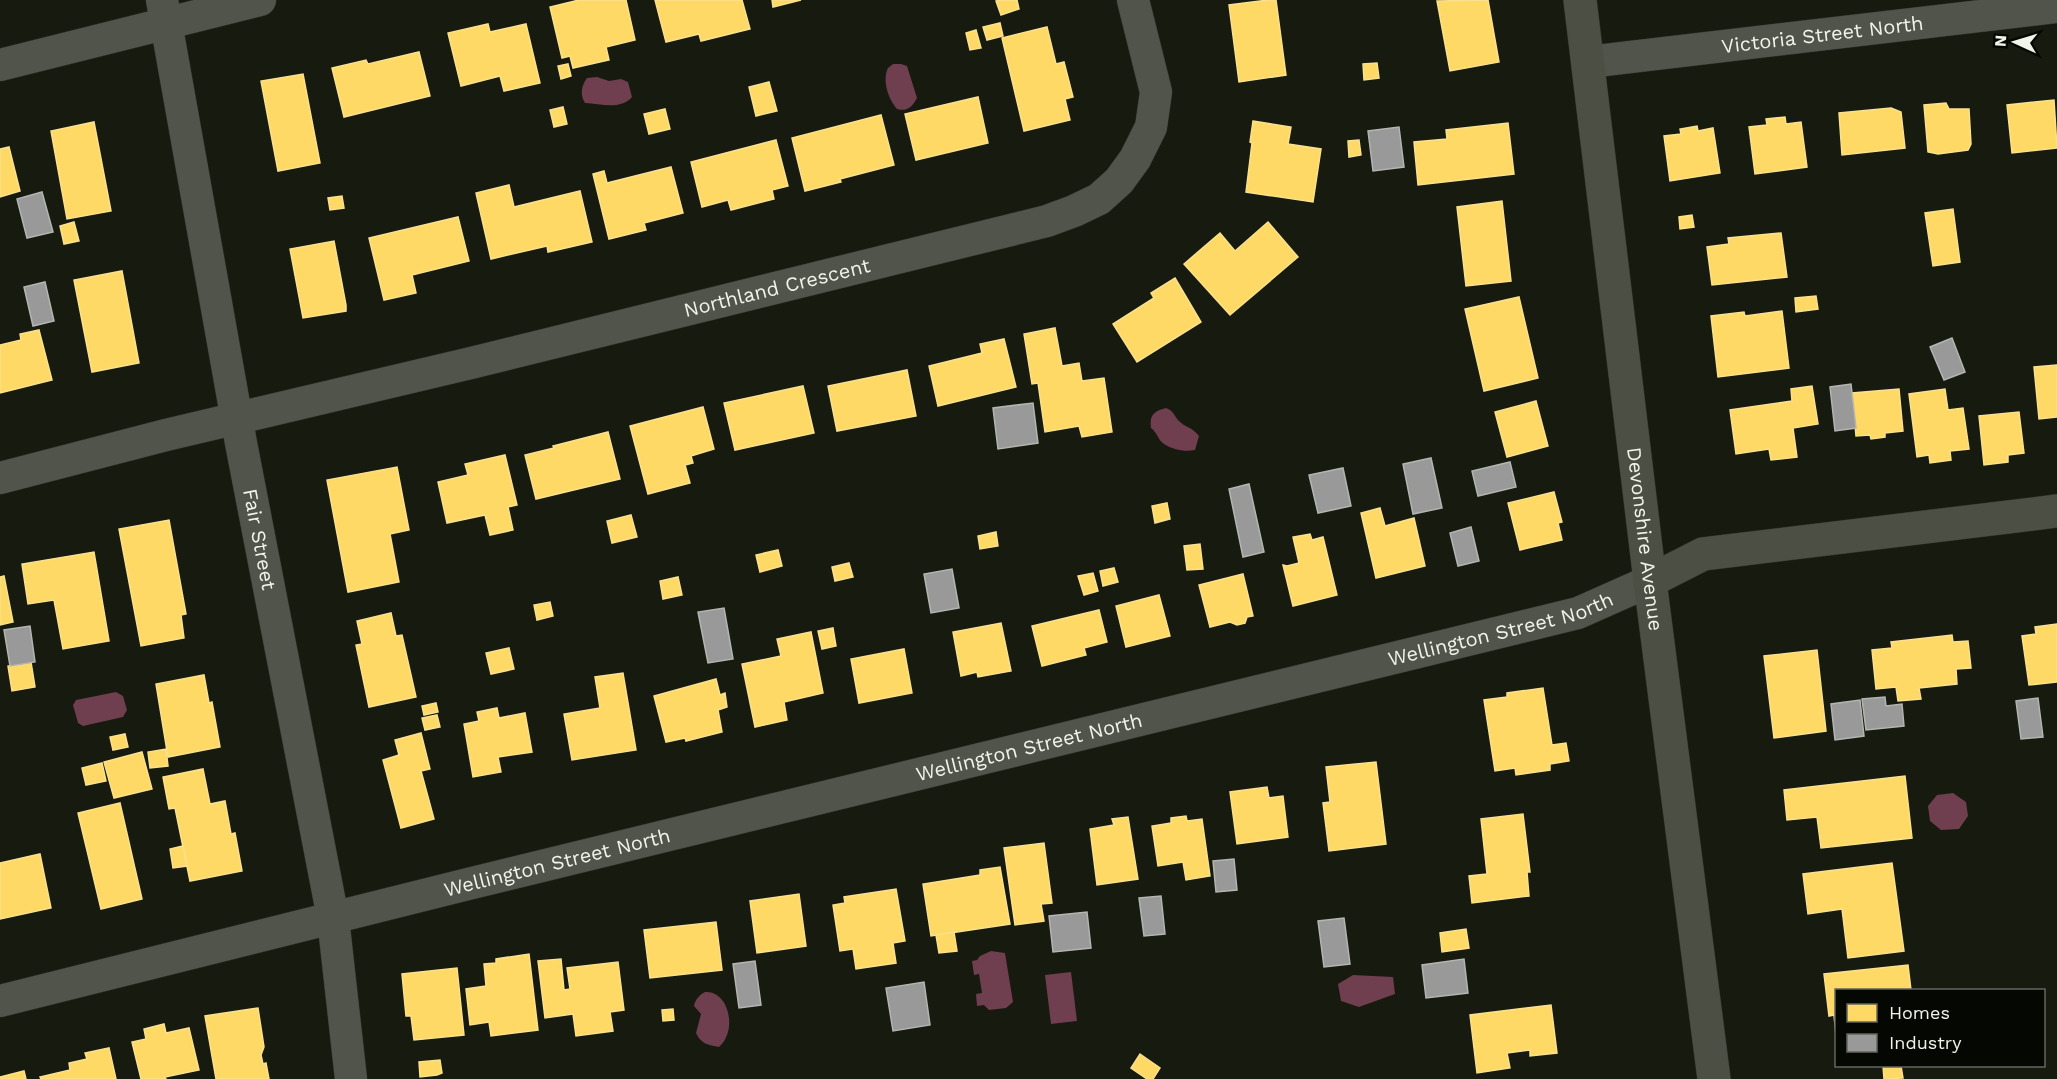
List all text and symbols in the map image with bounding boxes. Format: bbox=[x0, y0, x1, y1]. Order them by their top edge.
street label: Victoria Street North bbox=[1720, 11, 1925, 58]
north arrow bbox=[1985, 12, 2045, 72]
text: N bbox=[1991, 34, 2010, 48]
street label: Northland Crescent bbox=[681, 253, 873, 322]
street label: Devonshire Avenue bbox=[1622, 446, 1668, 632]
street label: Fair Street bbox=[238, 487, 281, 592]
street label: Wellington Street North bbox=[1386, 587, 1617, 671]
street label: Wellington Street North bbox=[913, 708, 1145, 786]
street label: Wellington Street North bbox=[441, 823, 673, 902]
legend bbox=[1835, 989, 2045, 1067]
text: Homes bbox=[1889, 1002, 1950, 1023]
text: Industry bbox=[1889, 1032, 1962, 1053]

